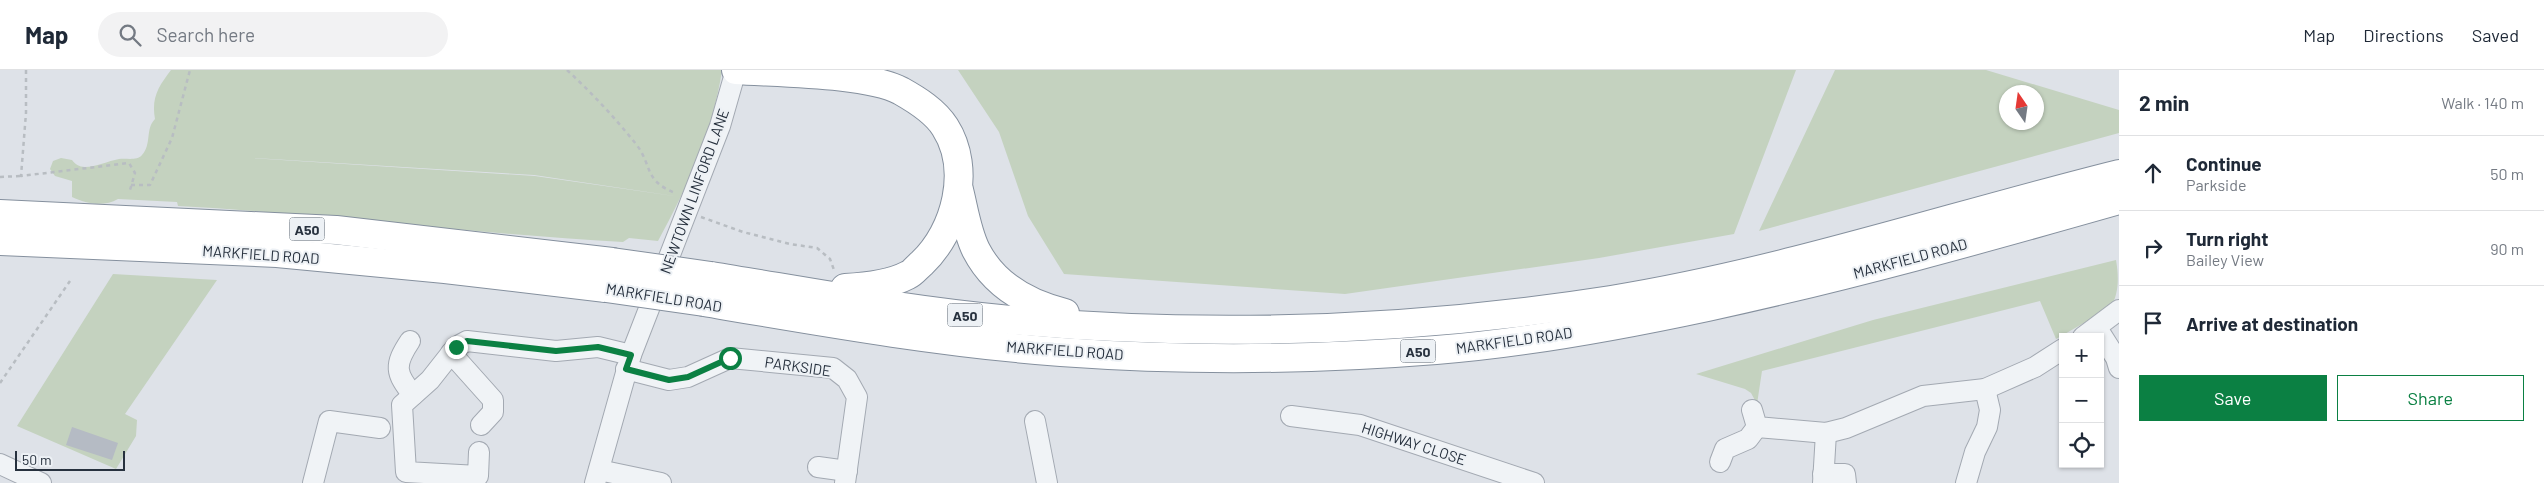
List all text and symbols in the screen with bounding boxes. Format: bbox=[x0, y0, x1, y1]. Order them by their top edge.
search box bbox=[98, 12, 448, 57]
text: Map bbox=[25, 20, 68, 49]
icon: search bbox=[116, 21, 144, 49]
text: Search here bbox=[156, 23, 255, 46]
text: Map bbox=[2303, 24, 2335, 46]
text: Directions bbox=[2363, 24, 2444, 46]
text: Saved bbox=[2472, 24, 2519, 46]
north arrow bbox=[1999, 85, 2044, 130]
text: 2 min bbox=[2139, 90, 2189, 115]
text: Walk · 140 m bbox=[2441, 93, 2524, 112]
street label: NEWTOWN LINFORD LANE bbox=[656, 106, 732, 276]
text: Continue bbox=[2186, 152, 2262, 175]
icon: ahead bbox=[2139, 159, 2167, 187]
text: 50 m bbox=[2490, 164, 2524, 183]
text: Parkside bbox=[2186, 175, 2246, 194]
road number: A50 bbox=[290, 218, 324, 240]
text: Turn right bbox=[2186, 227, 2268, 250]
street label: MARKFIELD ROAD bbox=[1851, 234, 1969, 282]
icon: right bbox=[2139, 234, 2167, 262]
text: 90 m bbox=[2490, 239, 2524, 258]
street label: MARKFIELD ROAD bbox=[202, 241, 320, 267]
text: Bailey View bbox=[2186, 250, 2264, 269]
street label: MARKFIELD ROAD bbox=[605, 279, 723, 315]
road number: A50 bbox=[948, 304, 982, 326]
icon: arrive bbox=[2139, 309, 2167, 337]
text: Arrive at destination bbox=[2186, 312, 2358, 335]
street label: MARKFIELD ROAD bbox=[1455, 323, 1573, 357]
map controls bbox=[2059, 333, 2104, 468]
button: + bbox=[2059, 333, 2104, 378]
route end bbox=[445, 336, 468, 359]
street label: MARKFIELD ROAD bbox=[1006, 337, 1124, 363]
road number: A50 bbox=[1400, 340, 1436, 362]
route start bbox=[719, 347, 742, 370]
street label: PARKSIDE bbox=[764, 352, 832, 380]
button: Save bbox=[2139, 375, 2327, 421]
button: Share bbox=[2337, 375, 2524, 421]
button: − bbox=[2059, 378, 2104, 423]
street label: HIGHWAY CLOSE bbox=[1359, 418, 1469, 468]
button: locate bbox=[2059, 423, 2104, 468]
scale bar bbox=[15, 448, 125, 471]
text: 50 m bbox=[22, 451, 51, 468]

